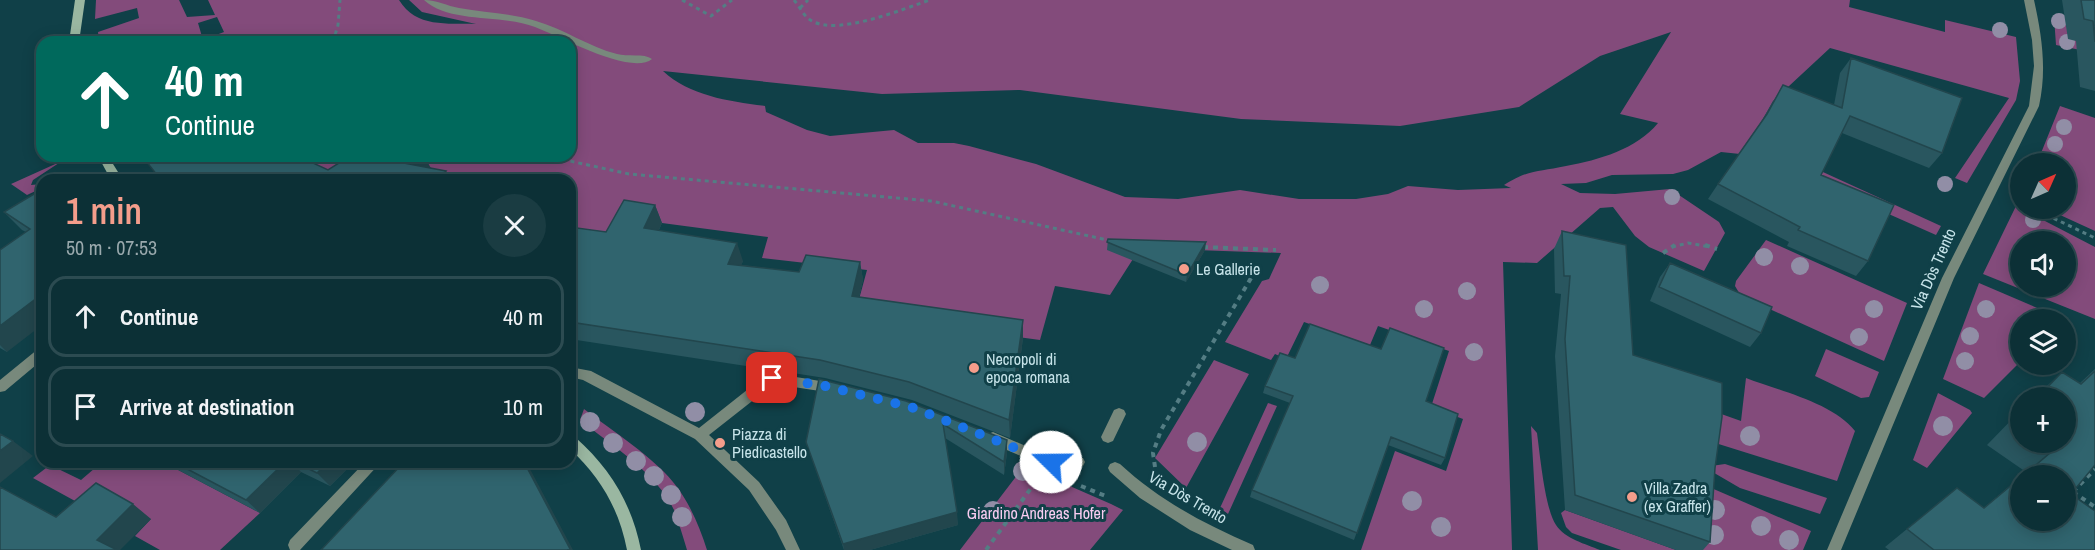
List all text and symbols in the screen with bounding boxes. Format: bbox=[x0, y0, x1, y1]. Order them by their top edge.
text: 40 m bbox=[165, 53, 244, 109]
icon: ahead bbox=[66, 60, 144, 138]
text: Continue bbox=[165, 107, 255, 143]
north arrow bbox=[2010, 153, 2076, 219]
map controls bbox=[2010, 153, 2076, 531]
text: 1 min bbox=[66, 187, 142, 235]
button: close bbox=[483, 194, 546, 257]
street label: Via Dòs Trento bbox=[1905, 225, 1961, 313]
button: sound bbox=[2010, 231, 2076, 297]
text: 50 m · 07:53 bbox=[66, 234, 157, 261]
place label: Le Gallerie bbox=[1196, 258, 1260, 280]
marker: Le Gallerie bbox=[1177, 262, 1191, 276]
icon: ahead bbox=[69, 300, 102, 333]
text: Continue bbox=[120, 302, 198, 332]
text: 40 m bbox=[503, 302, 543, 332]
button: layers bbox=[2010, 309, 2076, 375]
place label: Necropoli di epoca romana bbox=[986, 348, 1071, 388]
pin bbox=[746, 352, 797, 403]
icon: arrive bbox=[755, 361, 788, 394]
marker: Necropoli di epoca romana bbox=[967, 361, 981, 375]
button: + bbox=[2010, 387, 2076, 453]
icon: arrive bbox=[69, 390, 102, 423]
text: Arrive at destination bbox=[120, 392, 294, 422]
text: 10 m bbox=[503, 392, 543, 422]
place label: Piazza di Piedicastello bbox=[732, 423, 807, 463]
position arrow bbox=[1019, 430, 1083, 494]
marker: Piazza di Piedicastello bbox=[713, 436, 727, 450]
button: − bbox=[2010, 465, 2076, 531]
street label: Via Dòs Trento bbox=[1145, 466, 1231, 528]
place label: Villa Zadra (ex Graffer) bbox=[1644, 477, 1711, 517]
marker: Villa Zadra (ex Graffer) bbox=[1625, 490, 1639, 504]
park label: Giardino Andreas Hofer bbox=[967, 502, 1106, 524]

